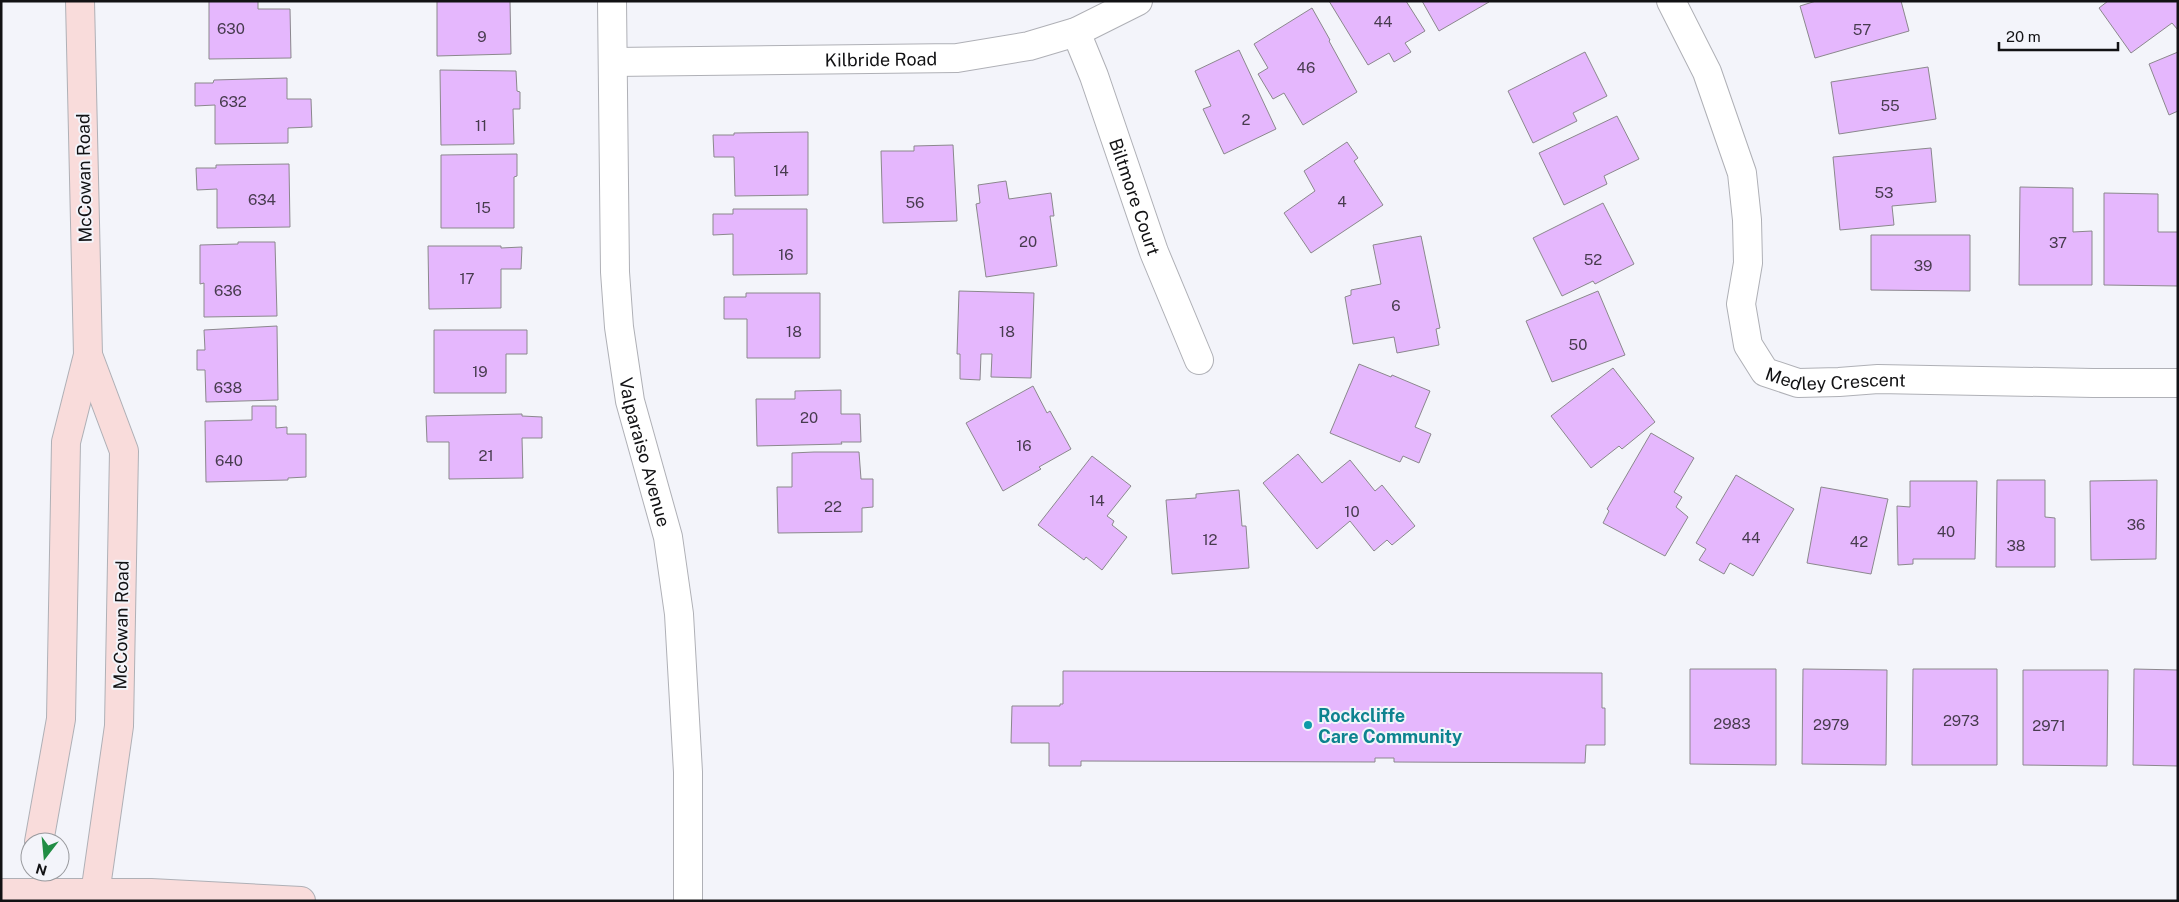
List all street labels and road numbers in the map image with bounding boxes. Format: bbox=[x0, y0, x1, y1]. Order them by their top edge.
street label: Kilbride Road bbox=[825, 48, 937, 70]
street label: McCowan Road bbox=[72, 113, 96, 243]
street label: Biltmore Court bbox=[1105, 135, 1165, 258]
street label: Medley Crescent bbox=[1763, 362, 1906, 394]
street label: Valparaiso Avenue bbox=[616, 376, 675, 529]
street label: McCowan Road bbox=[109, 560, 133, 690]

